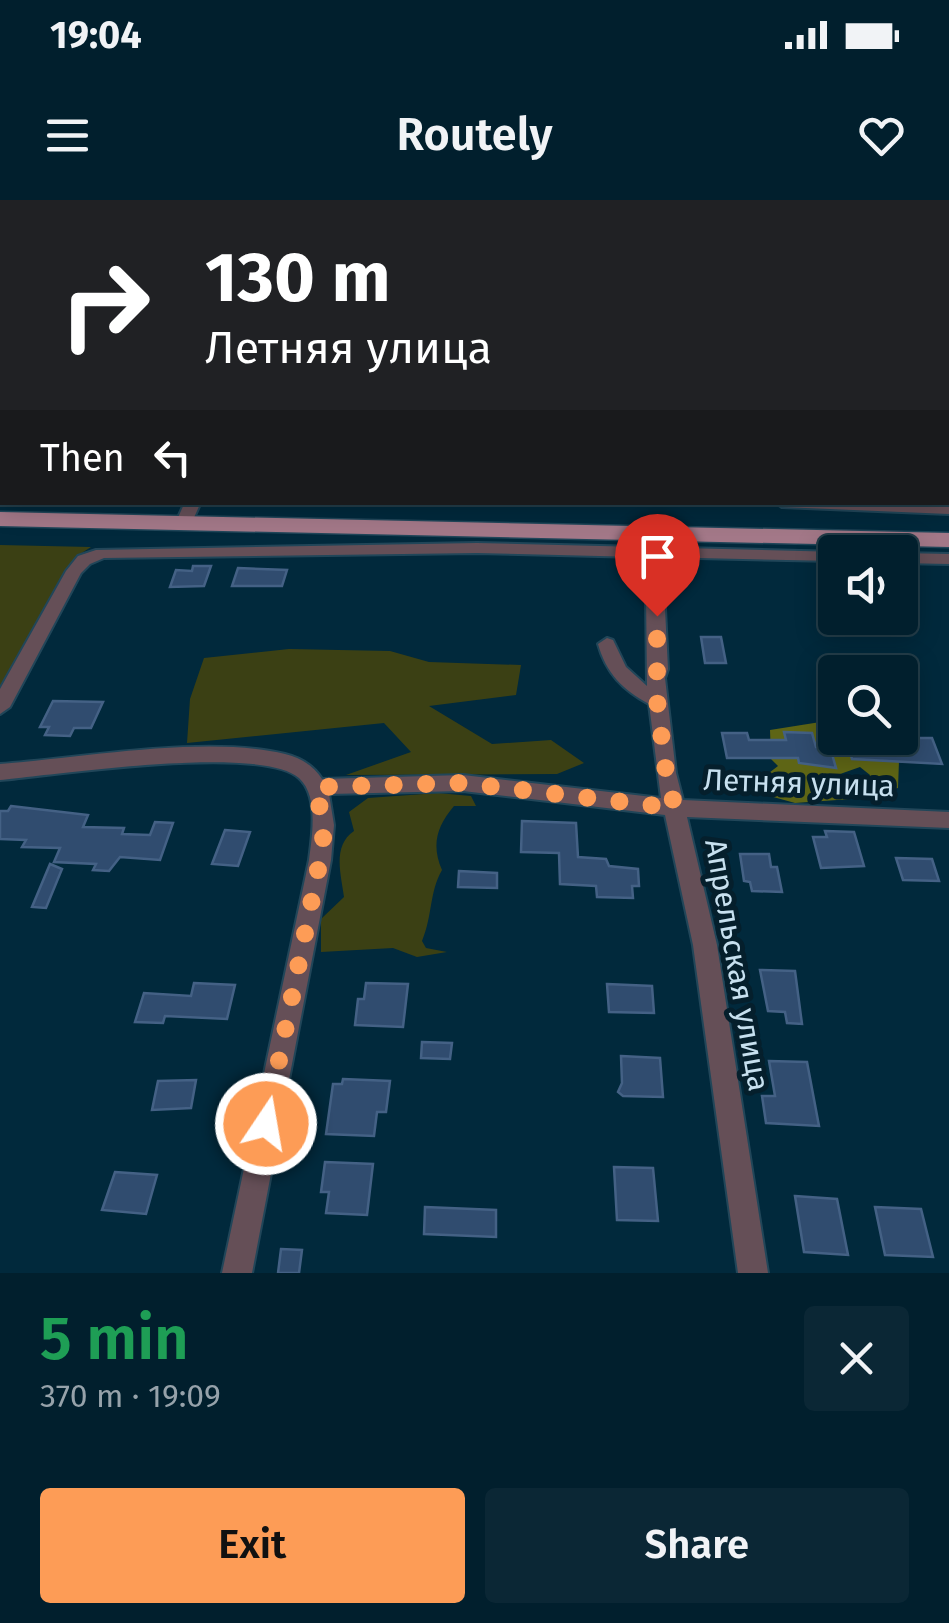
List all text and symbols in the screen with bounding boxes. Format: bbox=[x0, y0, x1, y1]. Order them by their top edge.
text: 19:04 bbox=[50, 12, 142, 58]
icon: menu bbox=[40, 108, 95, 163]
text: Routely bbox=[396, 108, 553, 162]
icon: heart bbox=[854, 108, 909, 163]
text: 130 m bbox=[205, 236, 391, 320]
icon: right bbox=[40, 240, 170, 370]
text: Летняя улица bbox=[205, 321, 492, 375]
icon: left bbox=[145, 430, 200, 485]
text: Then bbox=[40, 435, 125, 481]
pin bbox=[615, 514, 700, 617]
icon: arrive bbox=[630, 529, 685, 584]
map controls bbox=[818, 535, 918, 755]
button: sound bbox=[818, 535, 918, 635]
button: search bbox=[818, 655, 918, 755]
street label: Летняя улица bbox=[703, 762, 895, 804]
street label: Апрельская улица bbox=[697, 836, 777, 1094]
position arrow bbox=[214, 1072, 318, 1176]
text: 5 min bbox=[40, 1303, 189, 1375]
button: close bbox=[804, 1306, 909, 1411]
text: 370 m · 19:09 bbox=[40, 1377, 221, 1415]
button: Exit bbox=[40, 1488, 465, 1603]
button: Share bbox=[485, 1488, 909, 1603]

